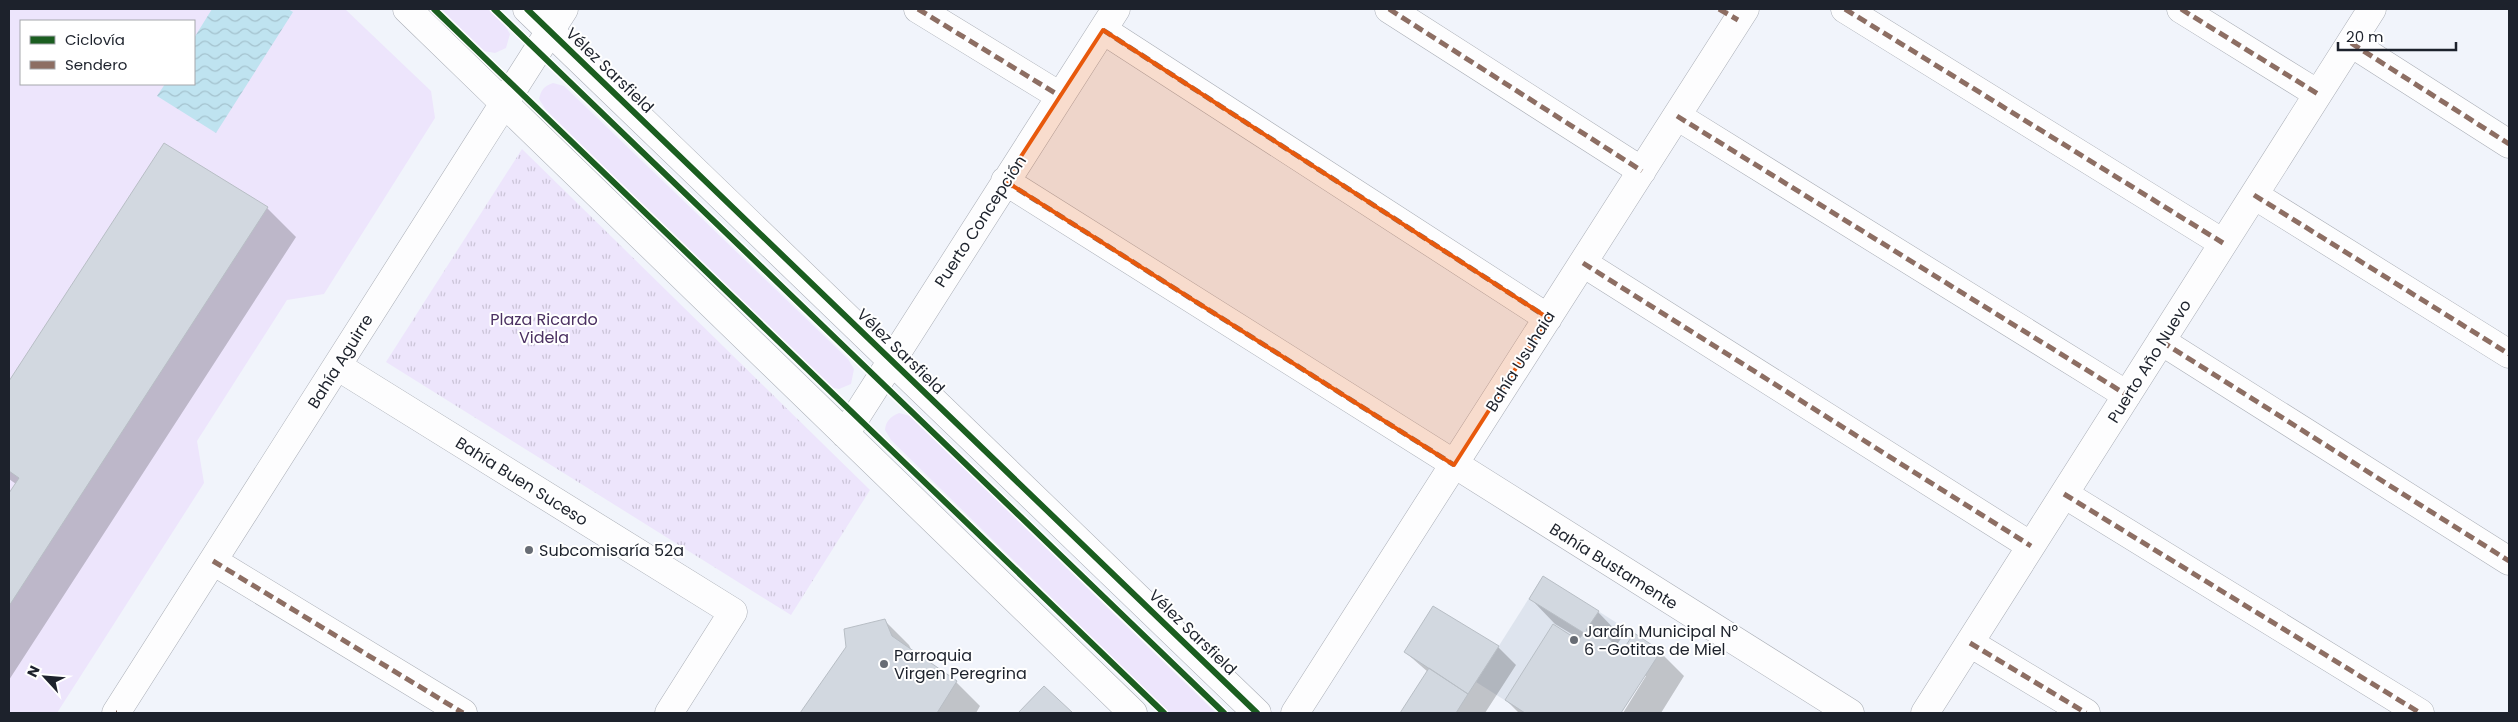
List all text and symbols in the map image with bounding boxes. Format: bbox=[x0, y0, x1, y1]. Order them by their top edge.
legend bbox=[20, 20, 195, 85]
scale bar bbox=[2338, 20, 2456, 52]
street label: Vélez Sarsfield bbox=[560, 22, 659, 118]
text: 20 m bbox=[2346, 26, 2384, 47]
text: Ciclovía bbox=[65, 29, 125, 50]
text: Sendero bbox=[65, 54, 127, 75]
street label: Puerto Concepción bbox=[929, 151, 1032, 292]
street label: Puerto Año Nuevo bbox=[2102, 295, 2197, 428]
street label: Vélez Sarsfield bbox=[851, 303, 950, 399]
street label: Bahía Usuhaia bbox=[1480, 306, 1561, 416]
park label: Plaza Ricardo Videla bbox=[490, 308, 598, 349]
street label: Bahía Aguirre bbox=[302, 310, 379, 413]
street label: Bahía Buen Suceso bbox=[451, 431, 592, 532]
street label: Bahía Bustamente bbox=[1545, 518, 1682, 615]
place label: Subcomisaría 52a bbox=[539, 539, 684, 562]
marker: Subcomisaría 52a bbox=[523, 544, 535, 556]
street label: Vélez Sarsfield bbox=[1143, 584, 1242, 680]
place label: Jardín Municipal N° 6 -Gotitas de Miel bbox=[1584, 620, 1738, 661]
marker: Jardín Municipal N° 6 -Gotitas de Miel bbox=[1568, 634, 1580, 646]
place label: Parroquia Virgen Peregrina bbox=[894, 644, 1027, 685]
north arrow bbox=[20, 652, 70, 702]
marker: Parroquia Virgen Peregrina bbox=[878, 658, 890, 670]
text: N bbox=[22, 662, 45, 680]

